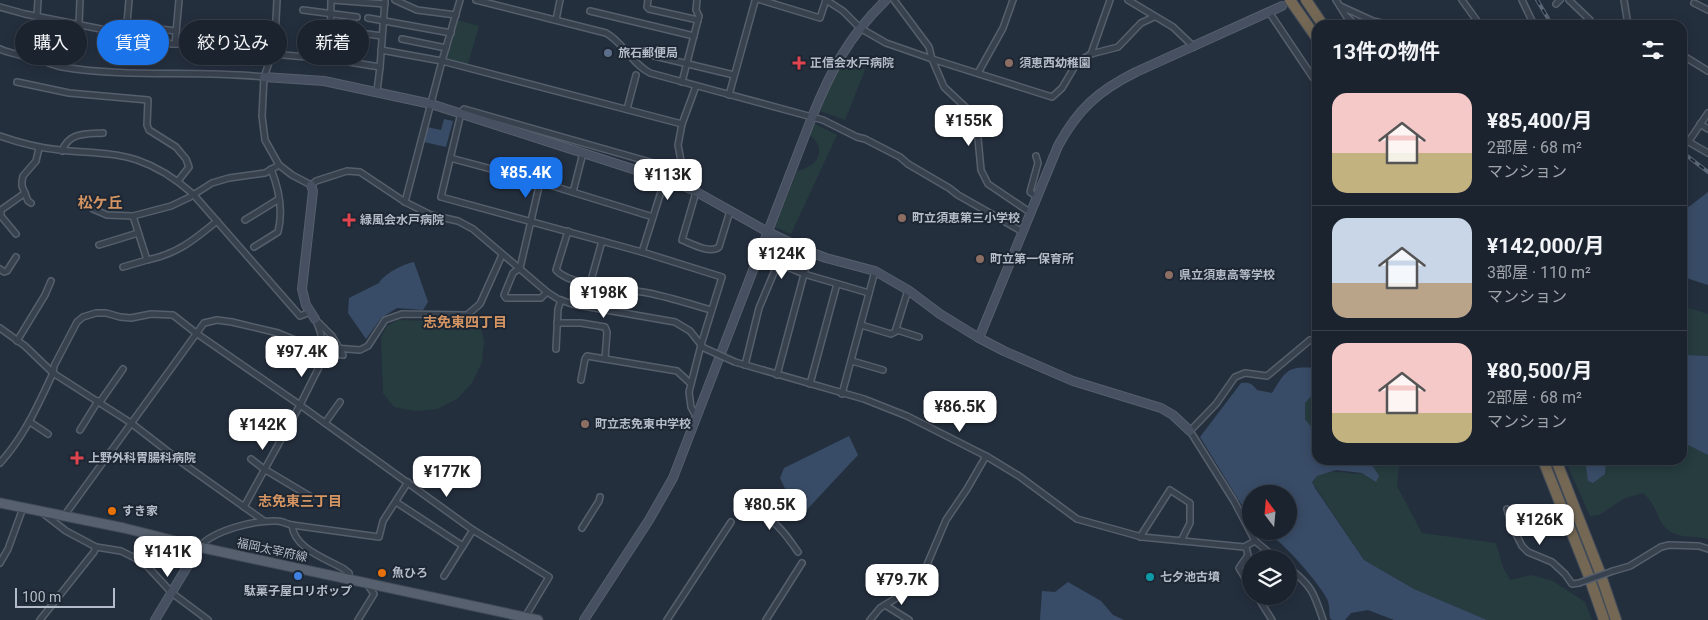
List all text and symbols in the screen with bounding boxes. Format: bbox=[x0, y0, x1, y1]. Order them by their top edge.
chip: 購入 bbox=[15, 20, 87, 65]
chip: 賃貸 bbox=[97, 20, 169, 65]
chip: 絞り込み bbox=[179, 20, 287, 65]
chip: 新着 bbox=[297, 20, 369, 65]
icon: filters bbox=[1639, 36, 1667, 64]
text: 13件の物件 bbox=[1332, 40, 1440, 64]
place label: 旅石郵便局 bbox=[618, 46, 678, 60]
marker: 旅石郵便局 bbox=[602, 47, 614, 59]
marker: 正信会水戸病院 bbox=[792, 56, 806, 70]
place label: 正信会水戸病院 bbox=[810, 56, 894, 70]
place label: 須恵西幼稚園 bbox=[1019, 56, 1091, 70]
marker: 須恵西幼稚園 bbox=[1003, 57, 1015, 69]
pin: ¥155K bbox=[934, 104, 1004, 147]
text: ¥85,400/月 bbox=[1487, 109, 1592, 133]
text: ¥155K bbox=[946, 111, 992, 130]
icon: home bbox=[1372, 113, 1432, 173]
text: 2部屋 · 68 m² bbox=[1487, 138, 1582, 157]
pin: ¥85.4K bbox=[485, 156, 567, 199]
pin: ¥113K bbox=[633, 158, 703, 201]
text: マンション bbox=[1487, 162, 1567, 181]
text: ¥85.4K bbox=[501, 163, 551, 182]
text: ¥113K bbox=[645, 165, 691, 184]
district label: 松ケ丘 bbox=[77, 194, 123, 212]
place label: 町立須恵第三小学校 bbox=[912, 211, 1020, 225]
marker: 町立須恵第三小学校 bbox=[896, 212, 908, 224]
marker: 緑風会水戸病院 bbox=[342, 213, 356, 227]
place label: 緑風会水戸病院 bbox=[360, 213, 444, 227]
text: ¥142,000/月 bbox=[1487, 234, 1605, 258]
pin: ¥124K bbox=[747, 238, 817, 280]
icon: home bbox=[1372, 238, 1432, 298]
text: ¥124K bbox=[759, 244, 805, 263]
place label: 町立第一保育所 bbox=[990, 252, 1074, 266]
marker: 町立第一保育所 bbox=[974, 253, 986, 265]
text: 3部屋 · 110 m² bbox=[1487, 263, 1591, 282]
place label: 県立須恵高等学校 bbox=[1179, 268, 1275, 282]
marker: 県立須恵高等学校 bbox=[1163, 269, 1175, 281]
pin: ¥198K bbox=[569, 276, 639, 319]
text: ¥198K bbox=[581, 283, 627, 302]
text: マンション bbox=[1487, 287, 1567, 306]
district label: 志免東四丁目 bbox=[423, 314, 507, 330]
pin: ¥97.4K bbox=[261, 336, 343, 378]
text: ¥97.4K bbox=[277, 342, 327, 361]
text: ¥80,500/月 bbox=[1487, 359, 1592, 383]
icon: home bbox=[1372, 363, 1432, 423]
text: 2部屋 · 68 m² bbox=[1487, 388, 1582, 407]
pin: ¥86.5K bbox=[919, 390, 1001, 433]
text: ¥86.5K bbox=[935, 397, 985, 416]
pin: ¥142K bbox=[228, 408, 298, 451]
text: マンション bbox=[1487, 412, 1567, 431]
text: ¥142K bbox=[240, 415, 286, 434]
place label: 町立志免東中学校 bbox=[595, 417, 691, 431]
marker: 町立志免東中学校 bbox=[579, 418, 591, 430]
marker: 上野外科胃腸科病院 bbox=[70, 451, 84, 465]
place label: 上野外科胃腸科病院 bbox=[88, 451, 196, 465]
pin: ¥177K bbox=[412, 456, 482, 498]
text: ¥177K bbox=[424, 462, 470, 481]
north arrow bbox=[1242, 485, 1298, 540]
map controls bbox=[1242, 485, 1297, 605]
pin: ¥80.5K bbox=[729, 488, 811, 531]
district label: 志免東三丁目 bbox=[258, 493, 342, 509]
text: ¥80.5K bbox=[745, 495, 795, 514]
place label: すき家 bbox=[122, 504, 158, 518]
pin: ¥126K bbox=[1505, 504, 1575, 546]
marker: すき家 bbox=[106, 505, 118, 517]
text: ¥126K bbox=[1517, 510, 1563, 529]
pin: ¥141K bbox=[133, 536, 203, 578]
street label: 福岡太宰府線 bbox=[235, 536, 309, 564]
text: ¥141K bbox=[145, 542, 191, 561]
button: layers bbox=[1242, 550, 1297, 605]
pin: ¥79.7K bbox=[861, 564, 943, 606]
place label: 魚ひろ bbox=[392, 566, 428, 580]
marker: 魚ひろ bbox=[376, 567, 388, 579]
marker: 駄菓子屋ロリポップ bbox=[292, 570, 304, 582]
text: ¥79.7K bbox=[877, 570, 927, 589]
place label: 七夕池古墳 bbox=[1160, 570, 1220, 584]
marker: 七夕池古墳 bbox=[1144, 571, 1156, 583]
place label: 駄菓子屋ロリポップ bbox=[244, 584, 352, 598]
scale bar bbox=[15, 585, 115, 608]
text: 100 m bbox=[22, 589, 61, 605]

